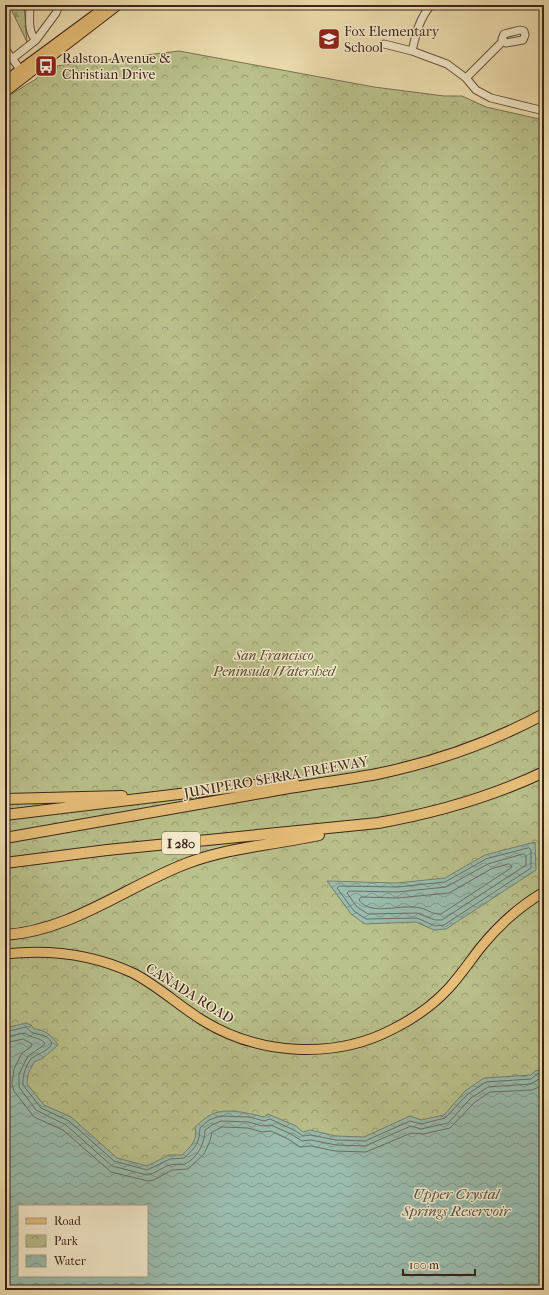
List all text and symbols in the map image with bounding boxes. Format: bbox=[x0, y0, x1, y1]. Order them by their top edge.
place label: Fox Elementary School bbox=[344, 23, 440, 56]
school or university icon: Fox Elementary School bbox=[316, 26, 342, 52]
place label: Ralston Avenue & Christian Drive bbox=[62, 50, 171, 83]
bus stop icon: Ralston Avenue & Christian Drive bbox=[33, 53, 59, 79]
park label: San Francisco Peninsula Watershed bbox=[212, 647, 337, 680]
street label: JUNIPERO SERRA FREEWAY bbox=[182, 753, 370, 802]
road number: I 280 bbox=[162, 832, 200, 854]
street label: CAÑADA ROAD bbox=[143, 960, 237, 1027]
water label: Upper Crystal Springs Reservoir bbox=[401, 1185, 511, 1220]
legend bbox=[18, 1205, 148, 1277]
text: Road bbox=[54, 1214, 81, 1228]
text: Park bbox=[54, 1234, 79, 1248]
scale bar bbox=[403, 1251, 475, 1277]
text: Water bbox=[53, 1254, 87, 1268]
text: 100 m bbox=[409, 1258, 439, 1272]

